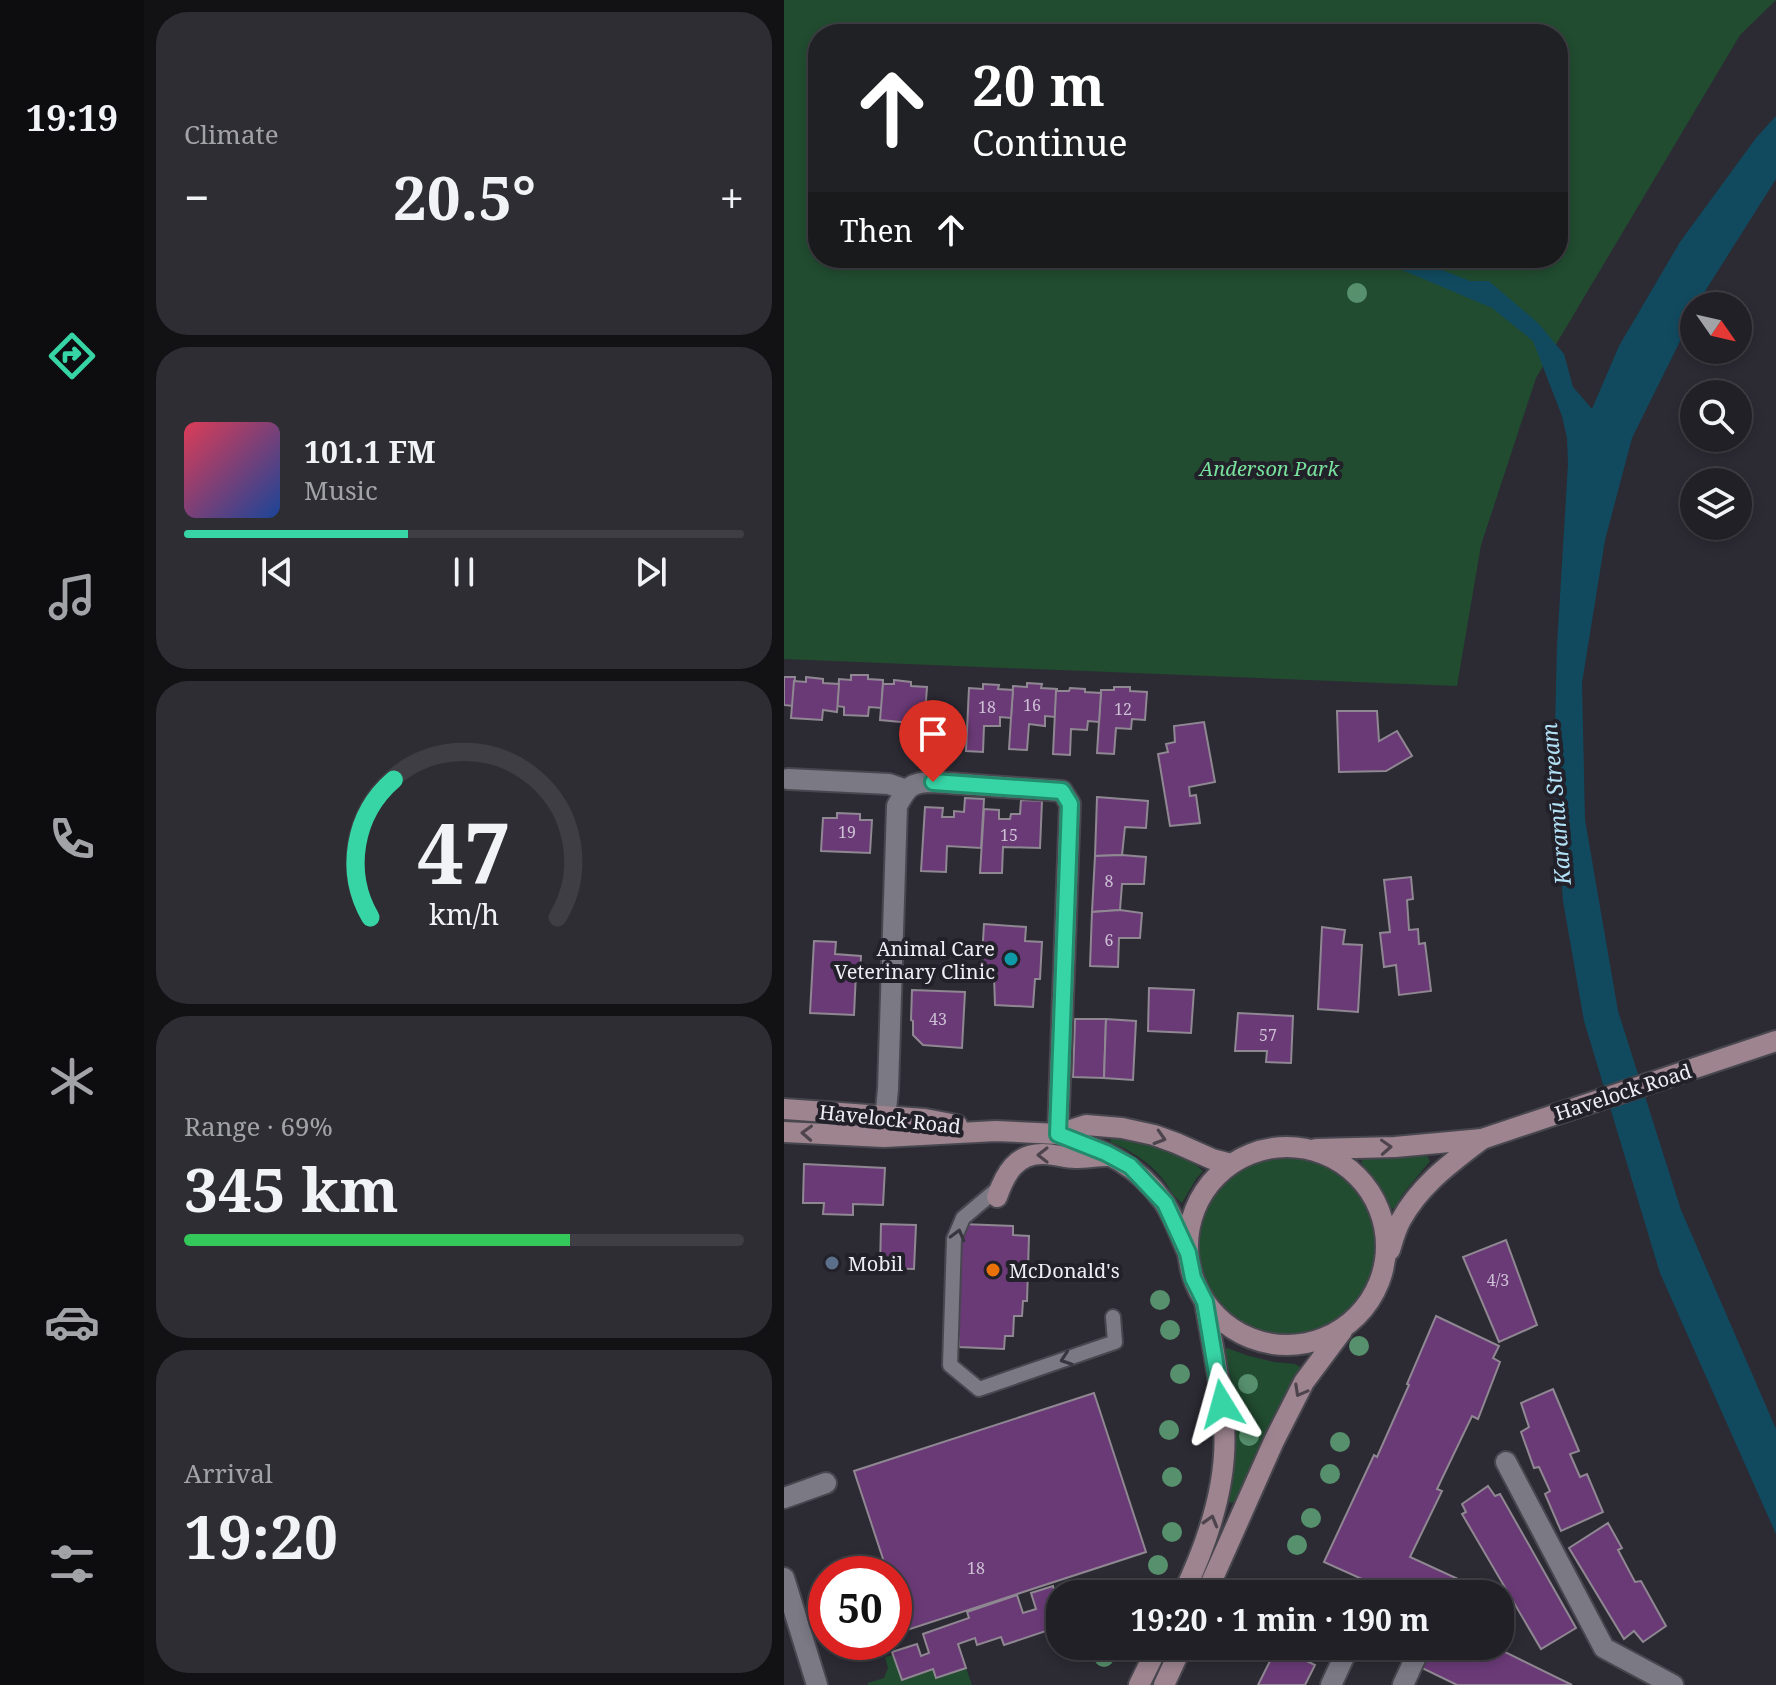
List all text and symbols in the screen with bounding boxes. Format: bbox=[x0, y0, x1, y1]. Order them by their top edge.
text: 20 m bbox=[972, 46, 1105, 122]
icon: ahead bbox=[840, 56, 944, 160]
text: 19:19 bbox=[26, 93, 118, 142]
text: Climate bbox=[184, 116, 279, 152]
text: Continue bbox=[972, 118, 1128, 167]
text: 20.5° bbox=[393, 156, 536, 238]
text: − bbox=[184, 167, 209, 227]
text: + bbox=[719, 167, 744, 227]
icon: ahead bbox=[929, 208, 973, 252]
text: Then bbox=[840, 210, 913, 251]
north arrow bbox=[1680, 292, 1752, 364]
map controls bbox=[1680, 292, 1752, 540]
icon: directions bbox=[44, 328, 100, 384]
button: search bbox=[1680, 380, 1752, 452]
text: 101.1 FM bbox=[304, 431, 436, 472]
park label: Anderson Park bbox=[1197, 455, 1339, 482]
button: layers bbox=[1680, 468, 1752, 540]
text: Music bbox=[304, 472, 378, 508]
icon: previous bbox=[255, 550, 299, 594]
icon: pause bbox=[442, 550, 486, 594]
icon: next bbox=[629, 550, 673, 594]
icon: music bbox=[44, 569, 100, 625]
house number: 16 bbox=[1023, 694, 1041, 716]
house number: 18 bbox=[978, 696, 996, 718]
house number: 12 bbox=[1114, 698, 1132, 720]
pin bbox=[899, 700, 967, 782]
icon: arrive bbox=[911, 712, 955, 756]
water label: Karamū Stream bbox=[1533, 721, 1577, 887]
text: 47 bbox=[417, 795, 511, 908]
icon: phone bbox=[44, 811, 100, 867]
house number: 19 bbox=[838, 821, 856, 843]
house number: 15 bbox=[1000, 824, 1018, 846]
house number: 8 bbox=[1105, 870, 1114, 892]
text: km/h bbox=[429, 895, 499, 934]
house number: 6 bbox=[1105, 929, 1114, 951]
place label: Animal Care Veterinary Clinic bbox=[834, 935, 995, 985]
marker: Animal Care Veterinary Clinic bbox=[1002, 950, 1020, 968]
house number: 43 bbox=[929, 1008, 947, 1030]
house number: 57 bbox=[1259, 1024, 1277, 1046]
icon: climate bbox=[44, 1053, 100, 1109]
street label: Havelock Road bbox=[1551, 1057, 1695, 1127]
street label: Havelock Road bbox=[818, 1098, 962, 1140]
text: Range · 69% bbox=[184, 1108, 333, 1144]
one-way arrow bbox=[800, 1125, 813, 1142]
one-way arrow bbox=[1153, 1128, 1167, 1144]
one-way arrow bbox=[1380, 1138, 1393, 1155]
one-way arrow bbox=[1036, 1147, 1048, 1164]
text: 345 km bbox=[184, 1148, 399, 1230]
one-way arrow bbox=[948, 1229, 965, 1242]
place label: Mobil bbox=[848, 1250, 903, 1277]
marker: Mobil bbox=[823, 1254, 841, 1272]
place label: McDonald's bbox=[1009, 1257, 1120, 1284]
marker: McDonald's bbox=[984, 1261, 1002, 1279]
house number: 4/3 bbox=[1487, 1269, 1509, 1291]
icon: car bbox=[44, 1294, 100, 1350]
one-way arrow bbox=[1060, 1350, 1074, 1366]
position arrow bbox=[1180, 1362, 1264, 1446]
one-way arrow bbox=[1294, 1383, 1309, 1397]
text: Arrival bbox=[184, 1455, 273, 1491]
text: 19:20 bbox=[184, 1495, 338, 1577]
one-way arrow bbox=[1202, 1515, 1218, 1529]
icon: filters bbox=[44, 1536, 100, 1592]
speed limit sign: 50 bbox=[808, 1556, 912, 1660]
house number: 18 bbox=[967, 1557, 985, 1579]
text: 19:20 · 1 min · 190 m bbox=[1131, 1599, 1429, 1640]

